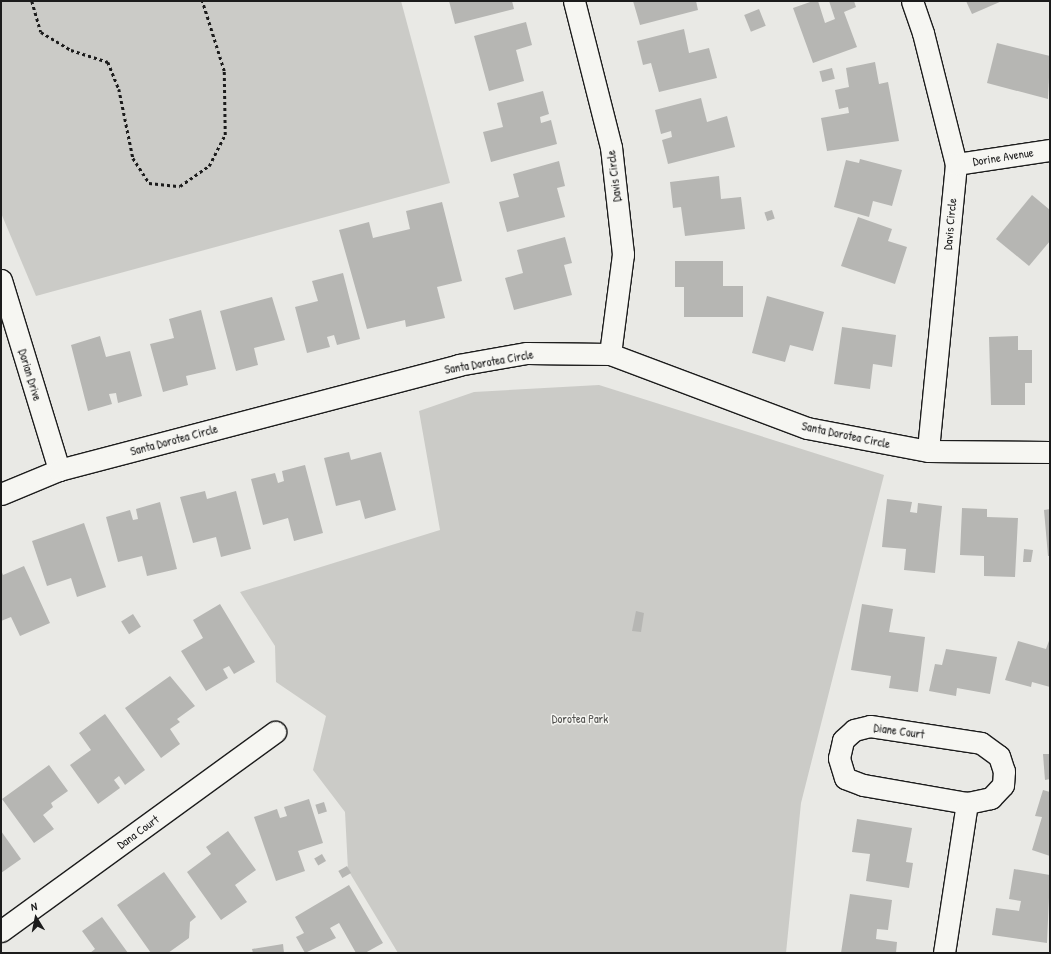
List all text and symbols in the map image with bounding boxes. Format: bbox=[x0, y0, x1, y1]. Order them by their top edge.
street label: Dorine Avenue bbox=[972, 145, 1034, 169]
street label: Davis Circle bbox=[604, 149, 624, 203]
street label: Davis Circle bbox=[941, 198, 959, 250]
street label: Dorian Drive bbox=[15, 347, 45, 403]
street label: Santa Dorotea Circle bbox=[443, 347, 535, 377]
street label: Santa Dorotea Circle bbox=[800, 419, 892, 451]
street label: Santa Dorotea Circle bbox=[129, 421, 219, 459]
park label: Dorotea Park bbox=[552, 712, 608, 726]
street label: Diane Court bbox=[873, 720, 925, 742]
street label: Dana Court bbox=[114, 812, 162, 852]
north arrow bbox=[16, 898, 56, 938]
text: N bbox=[30, 899, 38, 914]

